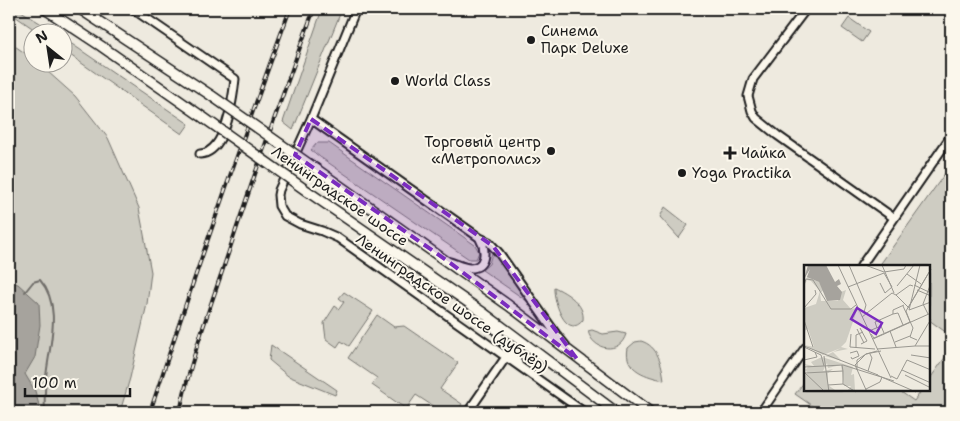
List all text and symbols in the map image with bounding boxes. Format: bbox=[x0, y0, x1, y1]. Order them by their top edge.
place label: Синема Парк Deluxe bbox=[541, 21, 629, 58]
north arrow bbox=[22, 22, 72, 72]
text: N bbox=[32, 26, 51, 47]
marker: Синема Парк Deluxe bbox=[525, 34, 537, 46]
place label: World Class bbox=[405, 71, 491, 91]
marker: World Class bbox=[389, 75, 401, 87]
place label: Торговый центр «Метрополис» bbox=[424, 132, 541, 169]
street label: Ленинградское шоссе bbox=[268, 141, 412, 251]
place label: Чайка bbox=[741, 143, 787, 163]
marker: Торговый центр «Метрополис» bbox=[545, 145, 557, 157]
marker: Чайка bbox=[723, 146, 737, 160]
place label: Yoga Practika bbox=[692, 163, 792, 183]
marker: Yoga Practika bbox=[676, 167, 688, 179]
street label: Ленинградское шоссе (дублёр) bbox=[352, 229, 552, 377]
inset map bbox=[804, 265, 930, 391]
scale bar bbox=[25, 366, 130, 398]
text: 100 m bbox=[32, 373, 77, 393]

